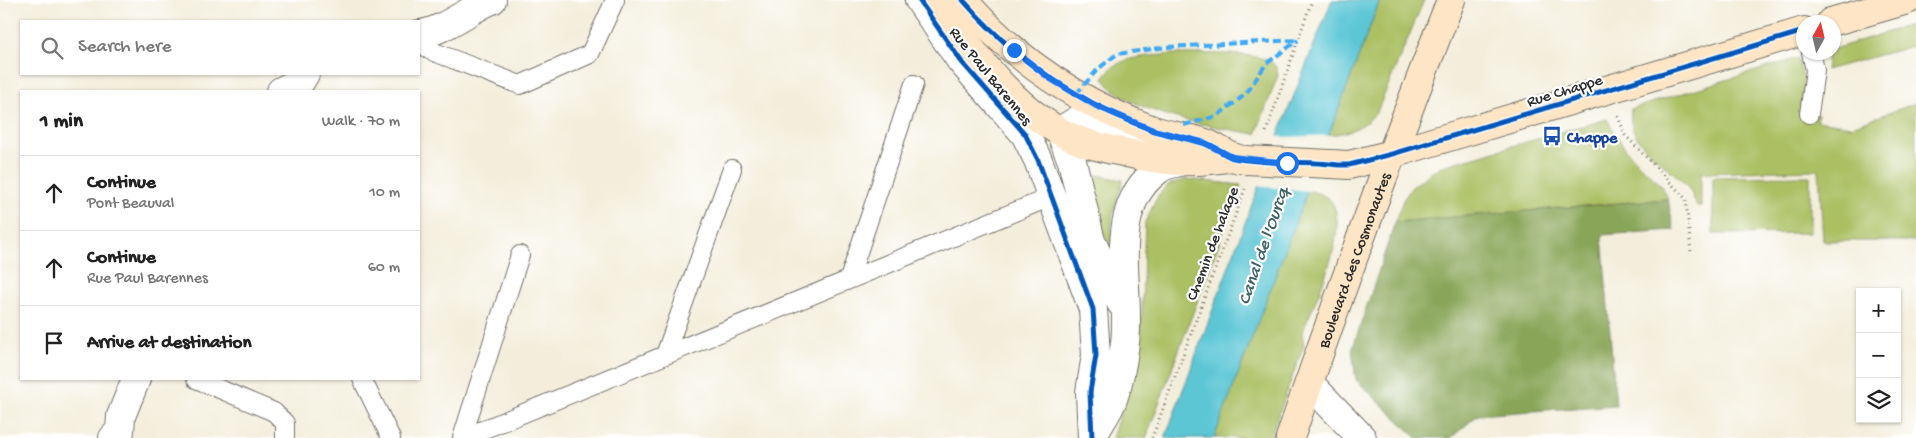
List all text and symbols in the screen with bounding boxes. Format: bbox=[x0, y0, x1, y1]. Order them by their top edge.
north arrow bbox=[1796, 15, 1841, 60]
search box bbox=[20, 20, 420, 75]
street label: Rue Paul Barennes bbox=[944, 24, 1035, 131]
icon: search bbox=[38, 34, 66, 62]
text: Search here bbox=[78, 36, 172, 59]
route end bbox=[1003, 39, 1026, 62]
street label: Rue Chappe bbox=[1525, 72, 1606, 113]
text: 1 min bbox=[40, 110, 83, 135]
text: Walk · 70 m bbox=[322, 113, 400, 132]
bus stop icon: Chappe bbox=[1541, 125, 1563, 147]
place label: Chappe bbox=[1566, 130, 1618, 149]
route start bbox=[1276, 152, 1299, 175]
street label: Boulevard des Cosmonautes bbox=[1316, 170, 1397, 352]
text: Continue bbox=[87, 172, 156, 195]
icon: ahead bbox=[40, 179, 68, 207]
water label: Canal de l'Ourcq bbox=[1235, 183, 1295, 308]
text: 10 m bbox=[369, 184, 400, 203]
street label: Chemin de halage bbox=[1184, 184, 1245, 304]
text: Pont Beauval bbox=[87, 195, 174, 214]
text: Continue bbox=[87, 247, 156, 270]
icon: ahead bbox=[40, 254, 68, 282]
text: 60 m bbox=[368, 259, 400, 278]
text: Rue Paul Barennes bbox=[87, 270, 208, 289]
map controls bbox=[1856, 288, 1901, 423]
button: + bbox=[1856, 288, 1901, 333]
icon: arrive bbox=[40, 329, 68, 357]
text: Arrive at destination bbox=[87, 332, 251, 355]
button: − bbox=[1856, 333, 1901, 378]
button: layers bbox=[1856, 378, 1901, 423]

